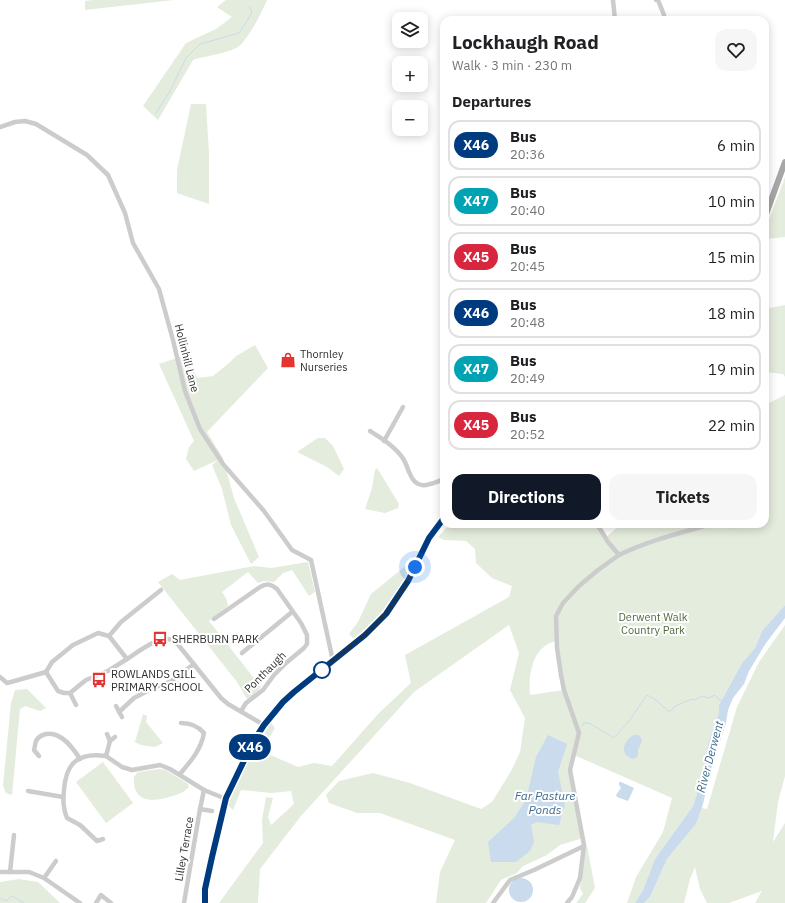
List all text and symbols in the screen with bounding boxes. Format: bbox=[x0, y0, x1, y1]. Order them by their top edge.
map controls bbox=[392, 12, 428, 136]
button: layers bbox=[392, 12, 428, 48]
button: heart bbox=[715, 29, 757, 71]
text: Lockhaugh Road bbox=[452, 30, 599, 54]
button: + bbox=[392, 56, 428, 92]
text: Walk · 3 min · 230 m bbox=[452, 57, 572, 74]
text: Departures bbox=[452, 92, 531, 111]
button: − bbox=[392, 100, 428, 136]
text: Bus bbox=[510, 127, 537, 146]
text: X46 bbox=[463, 136, 489, 154]
text: 6 min bbox=[717, 136, 755, 155]
text: 20:36 bbox=[510, 146, 545, 163]
text: Bus bbox=[510, 183, 537, 202]
text: X47 bbox=[463, 192, 489, 210]
text: 10 min bbox=[708, 192, 755, 211]
text: 20:40 bbox=[510, 202, 545, 219]
text: Bus bbox=[510, 239, 537, 258]
text: X45 bbox=[463, 248, 489, 266]
text: 15 min bbox=[708, 248, 755, 267]
text: 20:45 bbox=[510, 258, 545, 275]
text: Bus bbox=[510, 295, 537, 314]
text: X46 bbox=[463, 304, 489, 322]
text: 18 min bbox=[708, 304, 755, 323]
text: 20:48 bbox=[510, 314, 545, 331]
street label: Hollinhill Lane bbox=[172, 322, 202, 394]
place label: Thornley Nurseries bbox=[300, 347, 348, 374]
shop icon: Thornley Nurseries bbox=[279, 351, 297, 369]
text: Bus bbox=[510, 351, 537, 370]
text: X47 bbox=[463, 360, 489, 378]
text: 19 min bbox=[708, 360, 755, 379]
text: 20:49 bbox=[510, 370, 545, 387]
text: Bus bbox=[510, 407, 537, 426]
text: X45 bbox=[463, 416, 489, 434]
text: 22 min bbox=[708, 416, 755, 435]
text: 20:52 bbox=[510, 426, 545, 443]
button: Directions bbox=[452, 474, 601, 520]
button: Tickets bbox=[609, 474, 757, 520]
your location bbox=[405, 557, 425, 577]
park label: Derwent Walk Country Park bbox=[618, 610, 688, 637]
bus stop icon: SHERBURN PARK bbox=[151, 630, 169, 648]
place label: SHERBURN PARK bbox=[172, 632, 259, 646]
street label: Ponthaugh bbox=[241, 648, 289, 696]
unlabelled marker bbox=[313, 661, 331, 679]
place label: ROWLANDS GILL PRIMARY SCHOOL bbox=[111, 667, 203, 694]
bus stop icon: ROWLANDS GILL PRIMARY SCHOOL bbox=[90, 671, 108, 689]
water label: River Derwent bbox=[693, 718, 727, 794]
line badge: X46 bbox=[227, 734, 273, 760]
text: X46 bbox=[237, 738, 263, 756]
water label: Far Pasture Ponds bbox=[515, 788, 575, 817]
street label: Lilley Terrace bbox=[171, 816, 197, 882]

